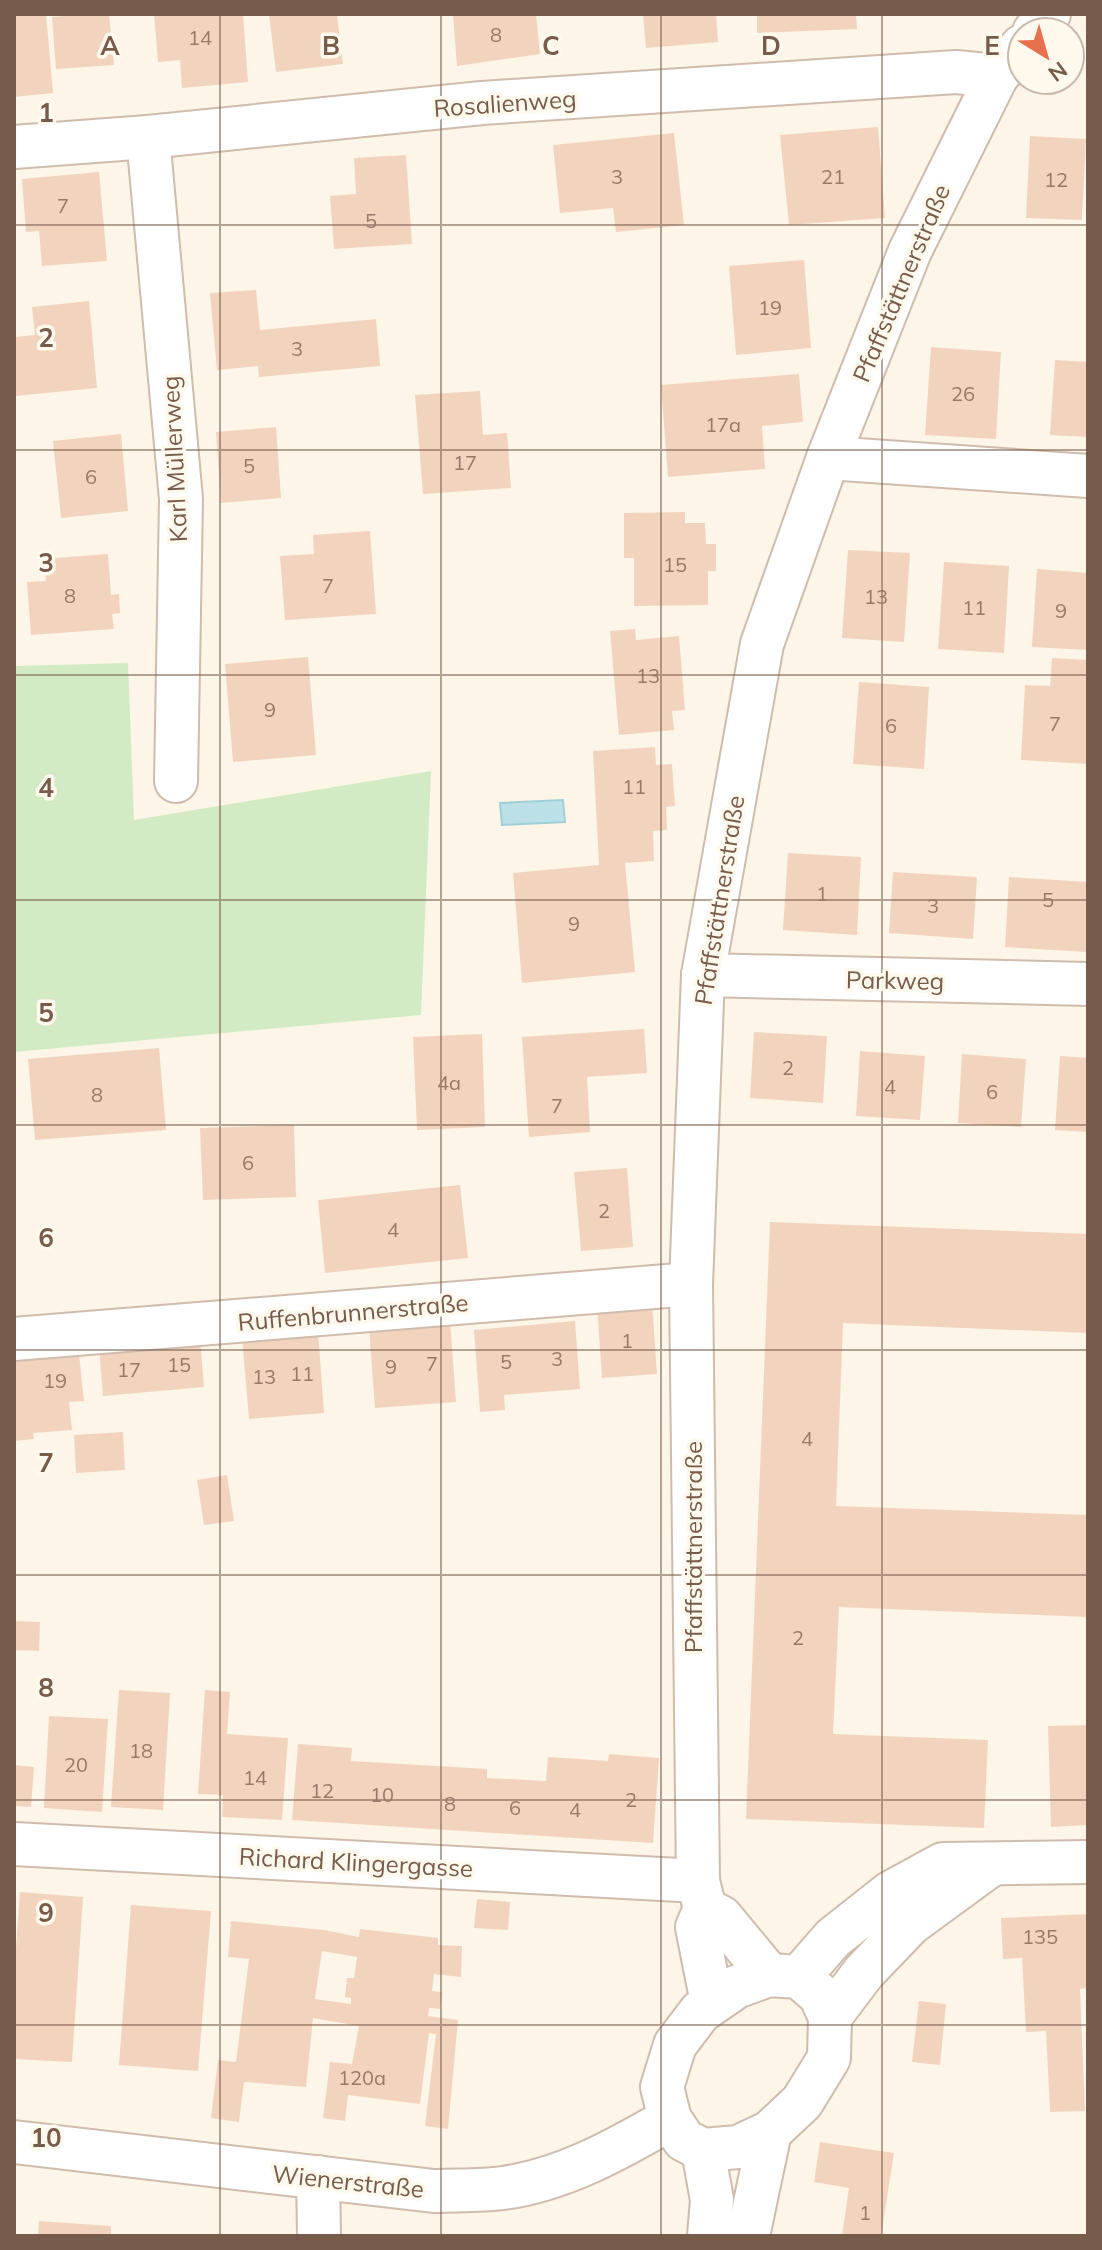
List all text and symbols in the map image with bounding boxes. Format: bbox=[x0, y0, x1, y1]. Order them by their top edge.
north arrow bbox=[1006, 16, 1086, 96]
house number: 8 bbox=[490, 22, 502, 47]
house number: 14 bbox=[188, 25, 212, 50]
text: A bbox=[100, 29, 120, 62]
text: B bbox=[322, 29, 340, 62]
text: C bbox=[542, 29, 560, 62]
text: D bbox=[761, 29, 781, 62]
text: E bbox=[984, 29, 1000, 62]
text: N bbox=[1043, 56, 1073, 88]
street label: Rosalienweg bbox=[433, 83, 577, 123]
text: 1 bbox=[38, 96, 54, 129]
house number: 3 bbox=[611, 164, 623, 189]
house number: 21 bbox=[821, 164, 845, 189]
house number: 12 bbox=[1044, 167, 1068, 192]
street label: Pfaffstättnerstraße bbox=[846, 180, 956, 386]
house number: 7 bbox=[57, 193, 69, 218]
house number: 5 bbox=[365, 208, 377, 233]
house number: 19 bbox=[758, 295, 782, 320]
text: 2 bbox=[38, 321, 54, 354]
house number: 3 bbox=[291, 336, 303, 361]
street label: Karl Müllerweg bbox=[155, 375, 193, 543]
house number: 26 bbox=[951, 381, 975, 406]
house number: 17a bbox=[705, 412, 741, 437]
house number: 17 bbox=[453, 450, 477, 475]
house number: 5 bbox=[243, 453, 255, 478]
house number: 6 bbox=[85, 464, 97, 489]
text: 3 bbox=[38, 546, 54, 579]
house number: 15 bbox=[663, 552, 687, 577]
house number: 7 bbox=[322, 573, 334, 598]
house number: 8 bbox=[64, 583, 76, 608]
house number: 13 bbox=[864, 584, 888, 609]
house number: 11 bbox=[962, 595, 986, 620]
house number: 9 bbox=[1055, 598, 1067, 623]
house number: 13 bbox=[636, 663, 660, 688]
house number: 9 bbox=[264, 697, 276, 722]
house number: 7 bbox=[1049, 711, 1061, 736]
house number: 6 bbox=[885, 713, 897, 738]
text: 4 bbox=[38, 771, 54, 804]
house number: 11 bbox=[622, 774, 646, 799]
street label: Pfaffstättnerstraße bbox=[688, 793, 750, 1007]
house number: 1 bbox=[816, 881, 828, 906]
house number: 5 bbox=[1042, 887, 1054, 912]
house number: 3 bbox=[927, 893, 939, 918]
house number: 9 bbox=[568, 911, 580, 936]
street label: Parkweg bbox=[846, 964, 944, 996]
text: 5 bbox=[38, 996, 54, 1029]
house number: 2 bbox=[782, 1055, 794, 1080]
house number: 4a bbox=[437, 1070, 461, 1095]
house number: 4 bbox=[884, 1074, 896, 1099]
house number: 6 bbox=[986, 1079, 998, 1104]
house number: 8 bbox=[91, 1082, 103, 1107]
house number: 7 bbox=[551, 1093, 563, 1118]
house number: 6 bbox=[242, 1150, 254, 1175]
house number: 2 bbox=[598, 1198, 610, 1223]
house number: 4 bbox=[387, 1217, 399, 1242]
text: 6 bbox=[38, 1221, 54, 1254]
street label: Ruffenbrunnerstraße bbox=[236, 1287, 470, 1337]
house number: 1 bbox=[621, 1328, 633, 1353]
house number: 3 bbox=[551, 1346, 563, 1371]
house number: 5 bbox=[500, 1349, 512, 1374]
house number: 7 bbox=[426, 1351, 438, 1376]
house number: 15 bbox=[167, 1352, 191, 1377]
house number: 9 bbox=[385, 1354, 397, 1379]
house number: 17 bbox=[117, 1357, 141, 1382]
house number: 11 bbox=[290, 1361, 314, 1386]
house number: 13 bbox=[252, 1364, 276, 1389]
house number: 19 bbox=[43, 1368, 67, 1393]
house number: 4 bbox=[801, 1426, 813, 1451]
street label: Pfaffstättnerstraße bbox=[678, 1441, 708, 1653]
text: 7 bbox=[38, 1446, 54, 1479]
house number: 2 bbox=[792, 1625, 804, 1650]
text: 8 bbox=[38, 1671, 54, 1704]
house number: 18 bbox=[129, 1738, 153, 1763]
house number: 20 bbox=[64, 1752, 88, 1777]
house number: 14 bbox=[243, 1765, 267, 1790]
house number: 12 bbox=[310, 1778, 334, 1803]
house number: 10 bbox=[370, 1782, 394, 1807]
house number: 2 bbox=[625, 1787, 637, 1812]
house number: 8 bbox=[444, 1791, 456, 1816]
house number: 6 bbox=[509, 1795, 521, 1820]
house number: 4 bbox=[569, 1797, 581, 1822]
street label: Richard Klingergasse bbox=[238, 1841, 474, 1883]
text: 9 bbox=[38, 1896, 54, 1929]
house number: 135 bbox=[1022, 1924, 1058, 1949]
house number: 120a bbox=[338, 2065, 386, 2090]
text: 10 bbox=[30, 2121, 62, 2154]
street label: Wienerstraße bbox=[271, 2158, 425, 2204]
house number: 1 bbox=[859, 2200, 871, 2225]

